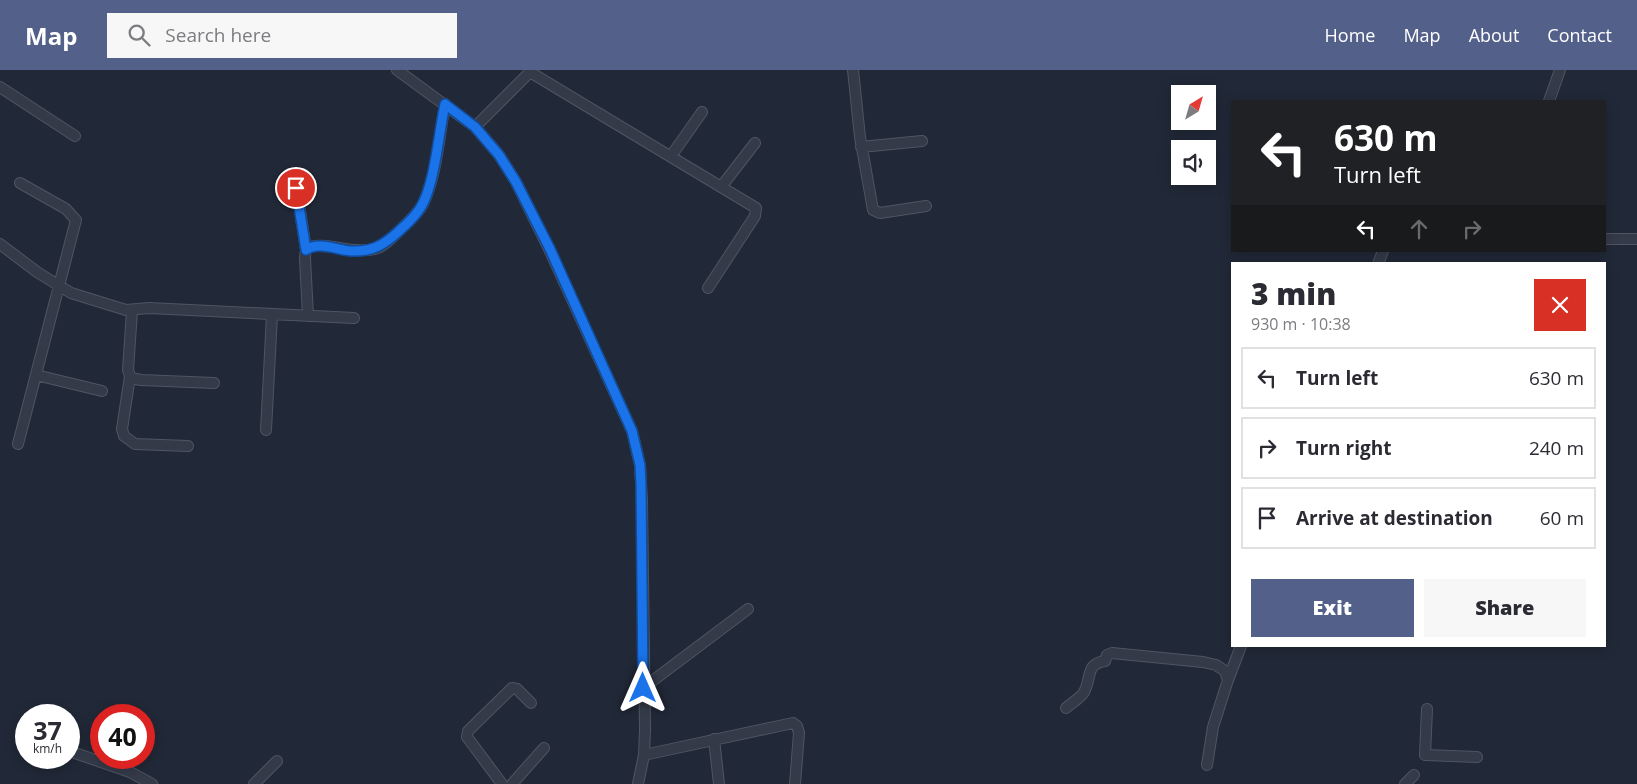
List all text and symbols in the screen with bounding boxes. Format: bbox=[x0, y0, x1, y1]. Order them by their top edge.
search box bbox=[107, 13, 457, 58]
text: Map bbox=[25, 19, 77, 52]
icon: search bbox=[125, 21, 153, 49]
text: Search here bbox=[165, 22, 271, 48]
text: Home bbox=[1325, 23, 1375, 47]
text: Map bbox=[1403, 23, 1441, 47]
text: About bbox=[1469, 23, 1519, 47]
text: Contact bbox=[1547, 23, 1612, 47]
north arrow bbox=[1171, 85, 1216, 130]
map controls bbox=[1171, 85, 1216, 185]
text: 630 m bbox=[1334, 114, 1438, 161]
icon: left bbox=[1251, 120, 1316, 185]
button: sound bbox=[1171, 140, 1216, 185]
text: Turn left bbox=[1334, 159, 1421, 189]
pin bbox=[275, 167, 317, 209]
icon: arrive bbox=[282, 174, 310, 202]
icon: left bbox=[1352, 215, 1380, 243]
icon: ahead bbox=[1405, 215, 1433, 243]
icon: right bbox=[1458, 215, 1486, 243]
text: 3 min bbox=[1251, 273, 1336, 314]
button: close bbox=[1534, 279, 1586, 331]
text: 930 m · 10:38 bbox=[1251, 313, 1351, 335]
icon: left bbox=[1253, 364, 1281, 392]
text: Turn left bbox=[1296, 365, 1378, 391]
text: 630 m bbox=[1529, 365, 1584, 391]
icon: right bbox=[1253, 434, 1281, 462]
text: Turn right bbox=[1296, 435, 1391, 461]
text: 240 m bbox=[1529, 435, 1584, 461]
icon: arrive bbox=[1253, 504, 1281, 532]
text: Arrive at destination bbox=[1296, 505, 1493, 531]
text: 60 m bbox=[1540, 505, 1584, 531]
button: Exit bbox=[1251, 579, 1414, 637]
button: Share bbox=[1424, 579, 1586, 637]
position arrow bbox=[616, 661, 668, 713]
speed limit sign: 40 bbox=[90, 704, 155, 769]
text: 37 bbox=[33, 713, 62, 747]
text: km/h bbox=[33, 740, 62, 757]

